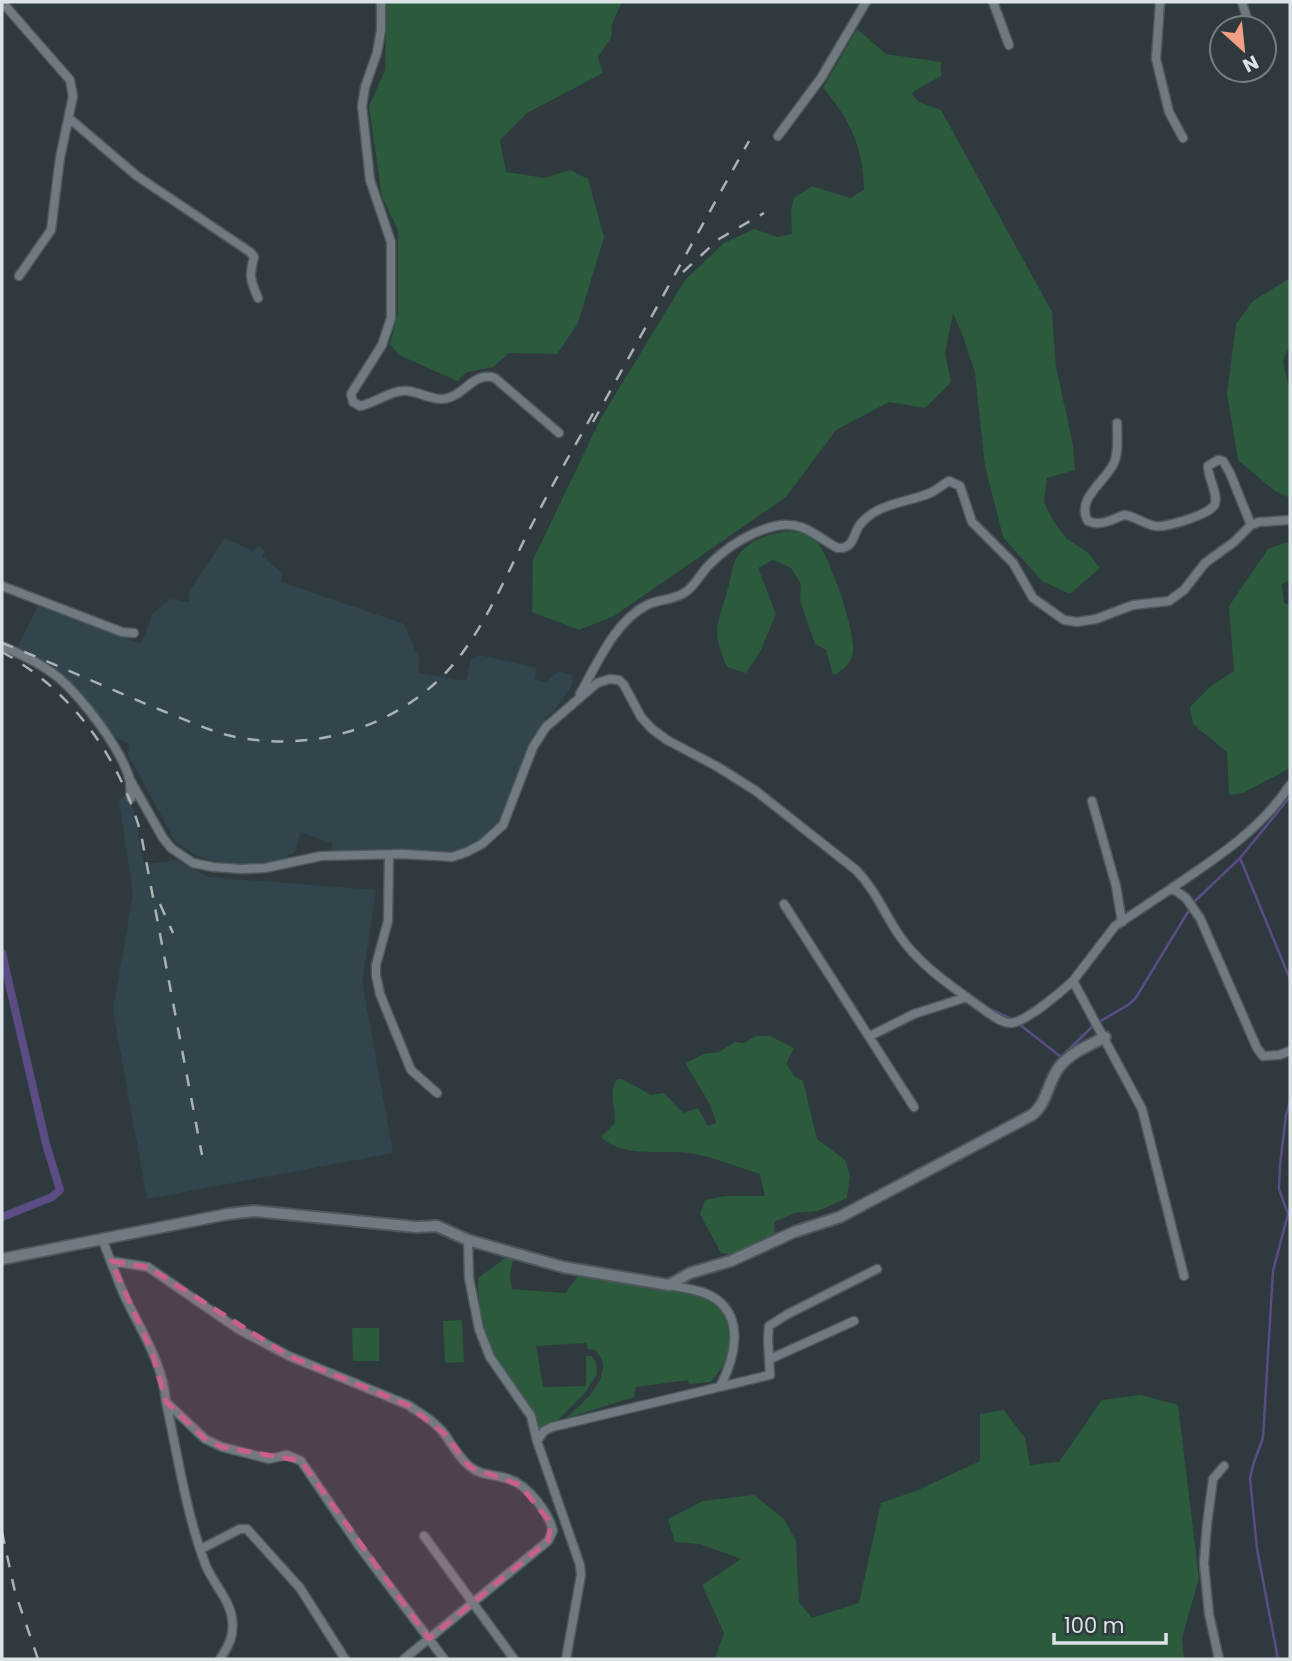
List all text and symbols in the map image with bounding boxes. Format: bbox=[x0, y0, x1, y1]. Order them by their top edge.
north arrow bbox=[1208, 14, 1278, 84]
text: N bbox=[1238, 48, 1263, 79]
scale bar bbox=[1054, 1602, 1166, 1646]
text: 100 m bbox=[1064, 1611, 1124, 1640]

